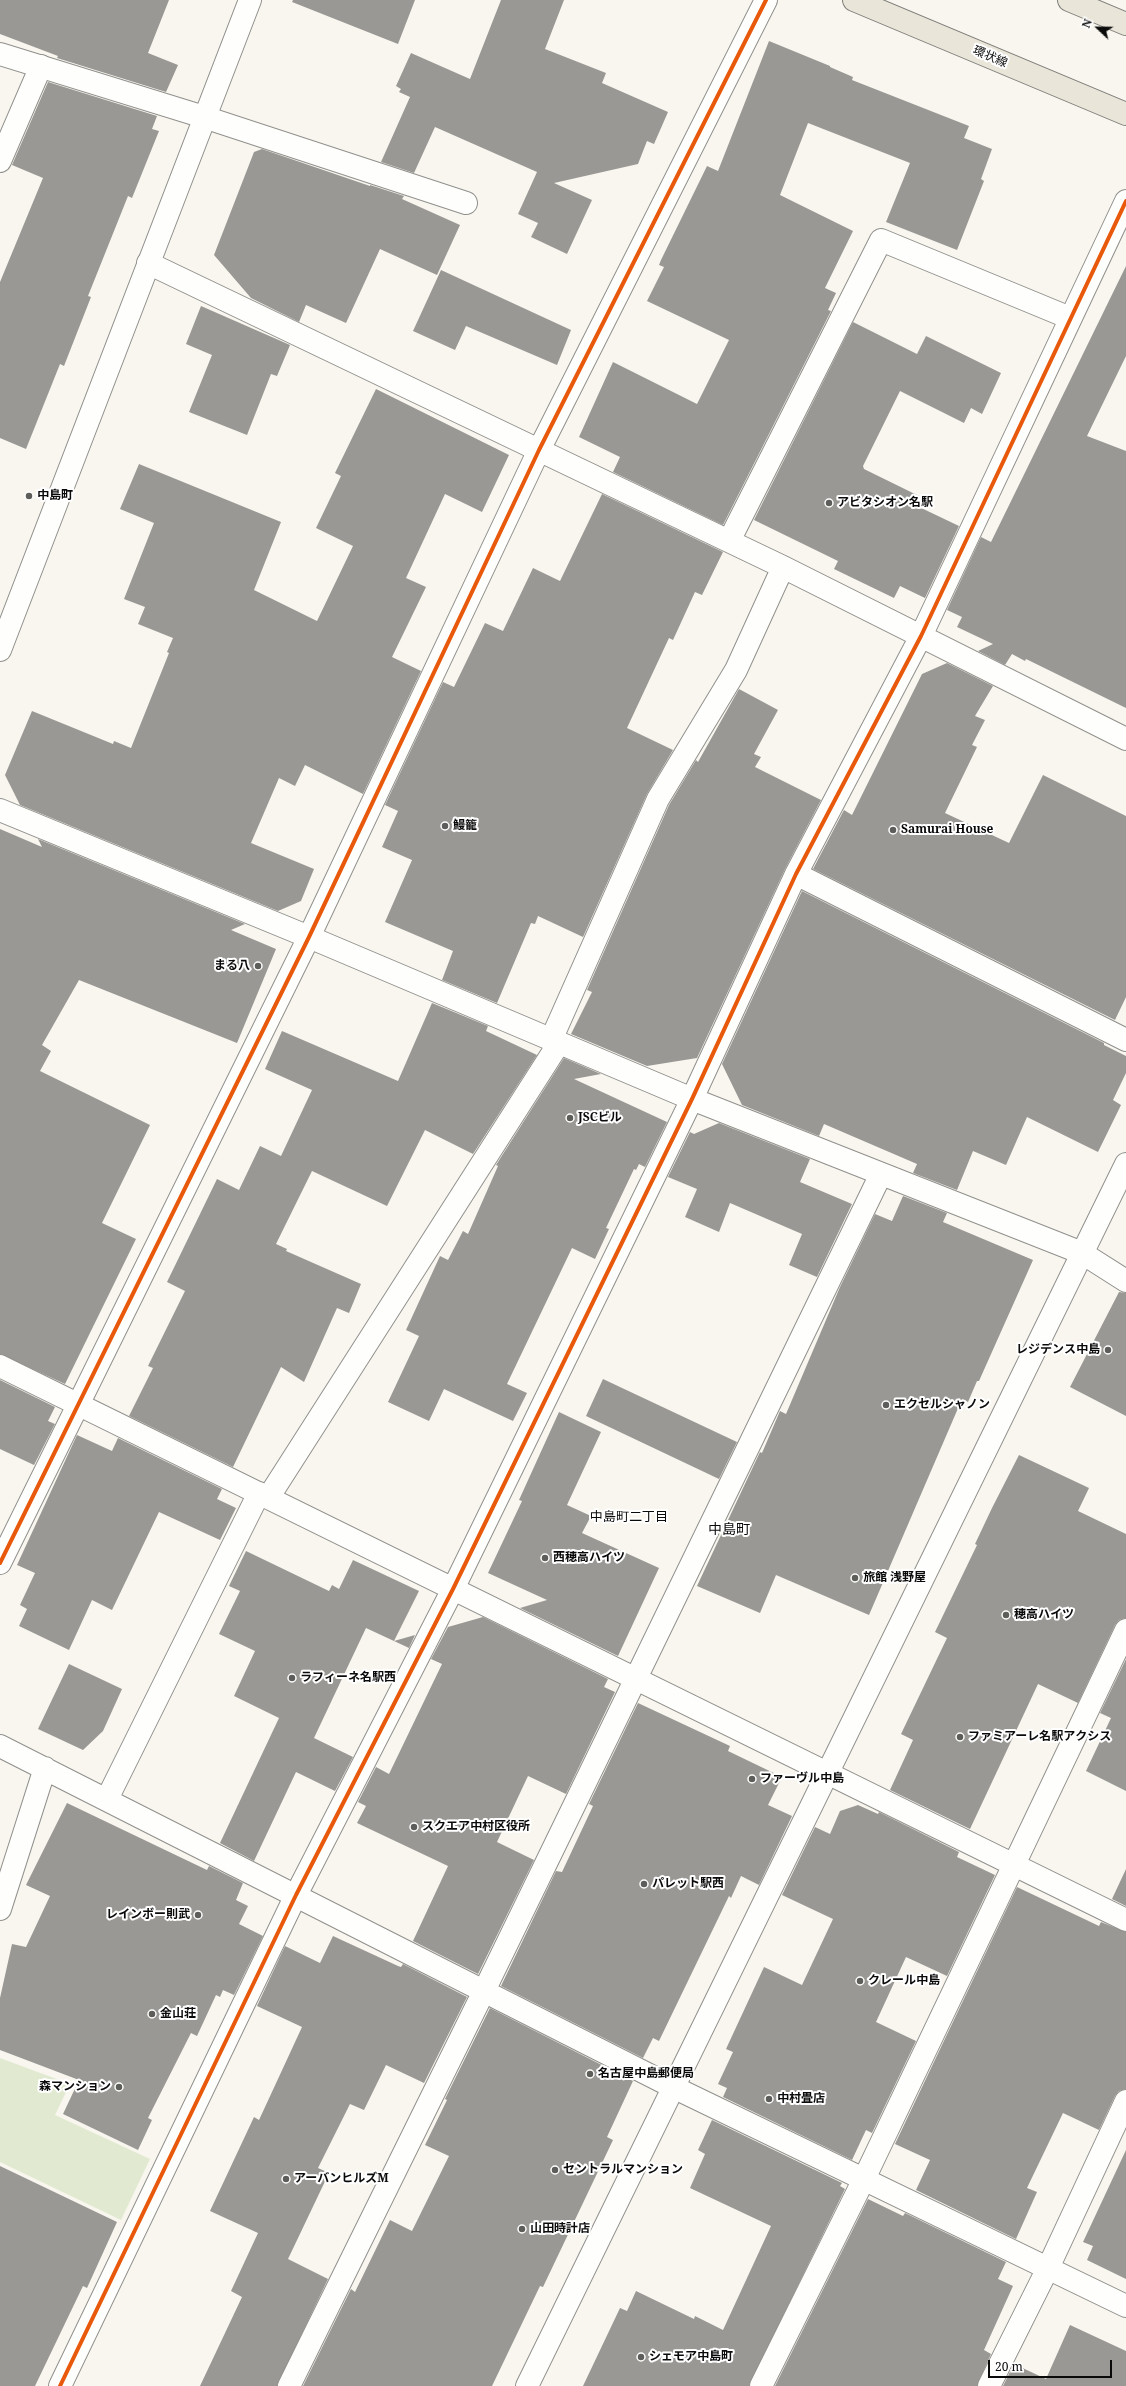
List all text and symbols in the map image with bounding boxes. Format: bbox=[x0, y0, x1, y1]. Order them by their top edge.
north arrow bbox=[1078, 8, 1118, 48]
text: N bbox=[1078, 16, 1095, 30]
street label: 環状線 bbox=[971, 43, 1009, 71]
place label: 中島町 bbox=[37, 489, 73, 503]
marker: 中島町 bbox=[24, 491, 34, 501]
place label: アビタシオン名駅 bbox=[837, 496, 933, 510]
marker: アビタシオン名駅 bbox=[824, 498, 834, 508]
place label: 鰻籠 bbox=[453, 819, 477, 833]
marker: 鰻籠 bbox=[440, 821, 450, 831]
place label: Samurai House bbox=[901, 823, 993, 837]
marker: Samurai House bbox=[888, 825, 898, 835]
place label: まる八 bbox=[214, 959, 250, 973]
marker: まる八 bbox=[253, 961, 263, 971]
place label: JSCビル bbox=[578, 1111, 622, 1125]
marker: JSCビル bbox=[565, 1113, 575, 1123]
place label: レジデンス中島 bbox=[1016, 1343, 1100, 1357]
marker: レジデンス中島 bbox=[1103, 1345, 1113, 1355]
place label: エクセルシャノン bbox=[894, 1398, 990, 1412]
marker: エクセルシャノン bbox=[881, 1400, 891, 1410]
district label: 中島町二丁目 bbox=[590, 1509, 668, 1525]
district label: 中島町 bbox=[708, 1522, 750, 1538]
place label: 西穂高ハイツ bbox=[553, 1551, 625, 1565]
marker: 西穂高ハイツ bbox=[540, 1553, 550, 1563]
place label: 旅館 浅野屋 bbox=[863, 1571, 926, 1585]
marker: 旅館 浅野屋 bbox=[850, 1573, 860, 1583]
place label: 穂高ハイツ bbox=[1014, 1608, 1074, 1622]
marker: 穂高ハイツ bbox=[1001, 1610, 1011, 1620]
place label: ラフィーネ名駅西 bbox=[300, 1671, 396, 1685]
marker: ラフィーネ名駅西 bbox=[287, 1673, 297, 1683]
place label: ファミアーレ名駅アクシス bbox=[968, 1730, 1111, 1744]
marker: ファミアーレ名駅アクシス bbox=[955, 1732, 965, 1742]
place label: ファーヴル中島 bbox=[760, 1772, 844, 1786]
marker: ファーヴル中島 bbox=[747, 1774, 757, 1784]
place label: スクエア中村区役所 bbox=[422, 1820, 530, 1834]
marker: スクエア中村区役所 bbox=[409, 1822, 419, 1832]
place label: パレット駅西 bbox=[652, 1877, 724, 1891]
marker: パレット駅西 bbox=[639, 1879, 649, 1889]
place label: レインボー則武 bbox=[106, 1908, 190, 1922]
marker: レインボー則武 bbox=[193, 1910, 203, 1920]
place label: クレール中島 bbox=[868, 1974, 940, 1988]
marker: クレール中島 bbox=[855, 1976, 865, 1986]
place label: 金山荘 bbox=[160, 2007, 196, 2021]
marker: 金山荘 bbox=[147, 2009, 157, 2019]
place label: 名古屋中島郵便局 bbox=[598, 2067, 694, 2081]
marker: 名古屋中島郵便局 bbox=[585, 2069, 595, 2079]
place label: 森マンション bbox=[39, 2080, 111, 2094]
marker: 森マンション bbox=[114, 2082, 124, 2092]
place label: 中村畳店 bbox=[777, 2092, 825, 2106]
marker: 中村畳店 bbox=[764, 2094, 774, 2104]
place label: セントラルマンション bbox=[563, 2163, 683, 2177]
marker: セントラルマンション bbox=[550, 2165, 560, 2175]
place label: アーバンヒルズM bbox=[294, 2172, 389, 2186]
marker: アーバンヒルズM bbox=[281, 2174, 291, 2184]
place label: 山田時計店 bbox=[530, 2222, 590, 2236]
marker: 山田時計店 bbox=[517, 2224, 527, 2234]
place label: シェモア中島町 bbox=[649, 2350, 733, 2364]
marker: シェモア中島町 bbox=[636, 2352, 646, 2362]
scale bar bbox=[990, 2352, 1114, 2378]
text: 20 m bbox=[995, 2358, 1023, 2375]

